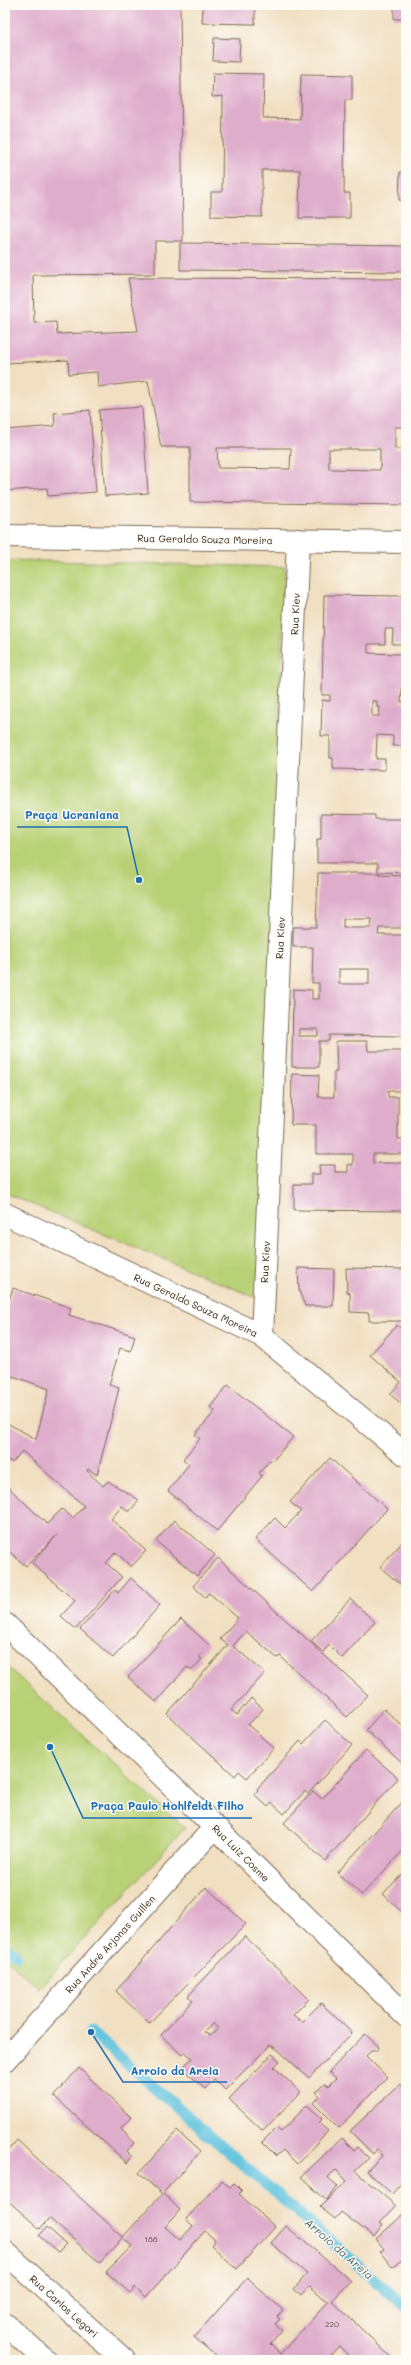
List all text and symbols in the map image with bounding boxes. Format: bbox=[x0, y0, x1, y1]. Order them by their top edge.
street label: Rua Geraldo Souza Moreira bbox=[137, 531, 273, 547]
street label: Rua Kiev bbox=[287, 593, 303, 635]
callout: Praça Ucraniana bbox=[17, 804, 127, 827]
text: Praça Ucraniana bbox=[25, 807, 119, 822]
street label: Rua Kiev bbox=[272, 917, 288, 959]
street label: Rua Kiev bbox=[257, 1241, 273, 1283]
street label: Rua Geraldo Souza Moreira bbox=[132, 1270, 260, 1340]
callout: Praça Paulo Hohlfeldt Filho bbox=[83, 1795, 252, 1818]
text: Praça Paulo Hohlfeldt Filho bbox=[90, 1798, 244, 1813]
street label: Rua Luiz Cosme bbox=[209, 1821, 273, 1885]
street label: Rua André Arjonas Guillen bbox=[62, 1892, 158, 1996]
callout: Arroio da Areia bbox=[123, 2059, 227, 2082]
text: Arroio da Areia bbox=[131, 2063, 219, 2078]
water label: Arroio da Areia bbox=[302, 2215, 377, 2283]
house number: 188 bbox=[144, 2234, 158, 2244]
street label: Rua Carlos Legori bbox=[27, 2272, 101, 2340]
house number: 220 bbox=[325, 2319, 339, 2329]

